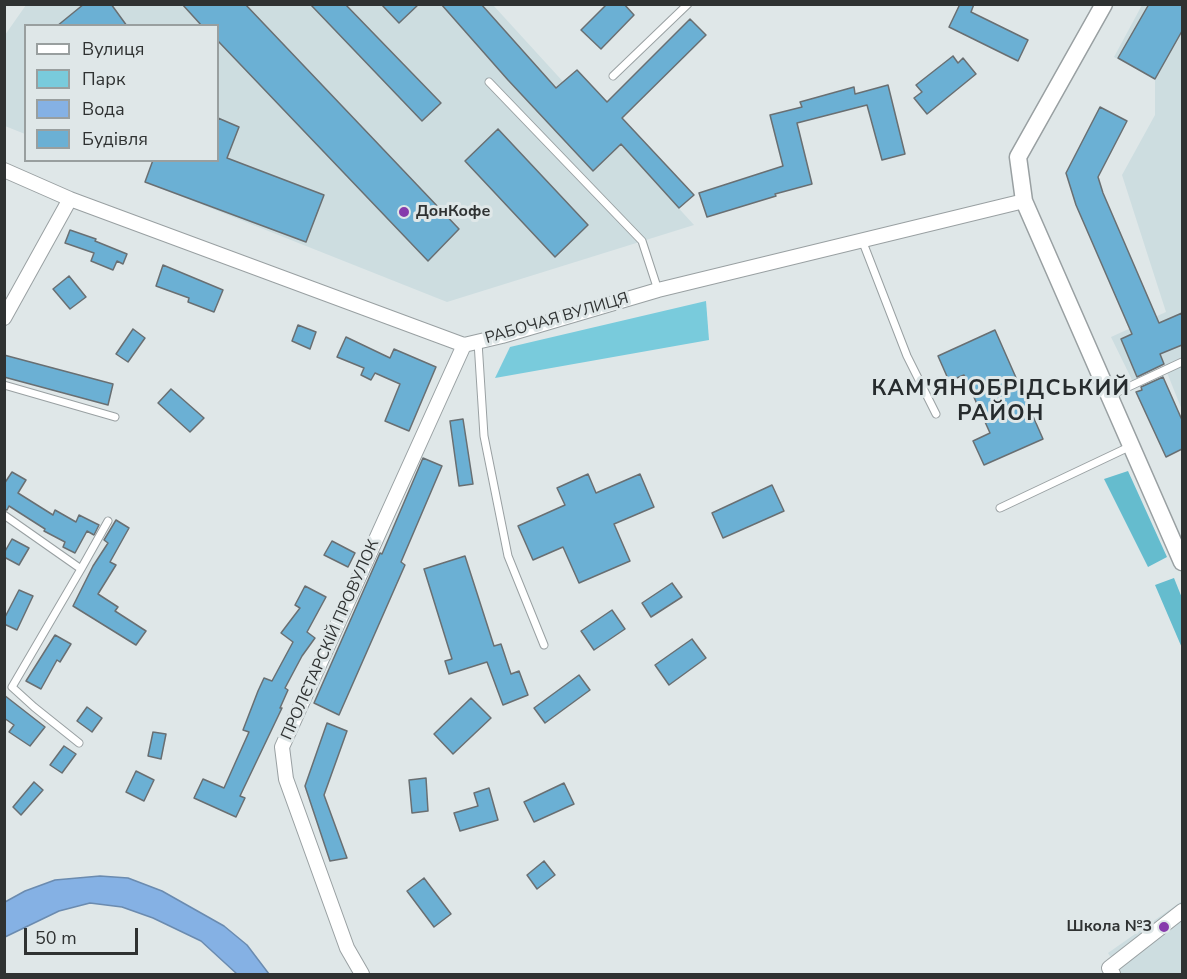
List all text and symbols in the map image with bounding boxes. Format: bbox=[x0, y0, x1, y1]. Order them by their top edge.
legend bbox=[24, 24, 219, 162]
text: Вулиця bbox=[82, 37, 144, 61]
text: Парк bbox=[82, 67, 125, 91]
text: Вода bbox=[82, 97, 125, 121]
text: Будівля bbox=[82, 127, 148, 151]
place label: ДонКофе bbox=[416, 202, 490, 222]
marker: ДонКофе bbox=[397, 205, 411, 219]
street label: РАБОЧАЯ ВУЛИЦЯ bbox=[483, 289, 631, 349]
district label: КАМ'ЯНОБРІДСЬКИЙ РАЙОН bbox=[871, 377, 1131, 428]
street label: ПРОЛЄТАРСКІЙ ПРОВУЛОК bbox=[278, 537, 384, 743]
scale bar bbox=[27, 916, 141, 954]
place label: Школа №3 bbox=[1067, 917, 1152, 937]
marker: Школа №3 bbox=[1157, 920, 1171, 934]
text: 50 m bbox=[35, 926, 77, 950]

